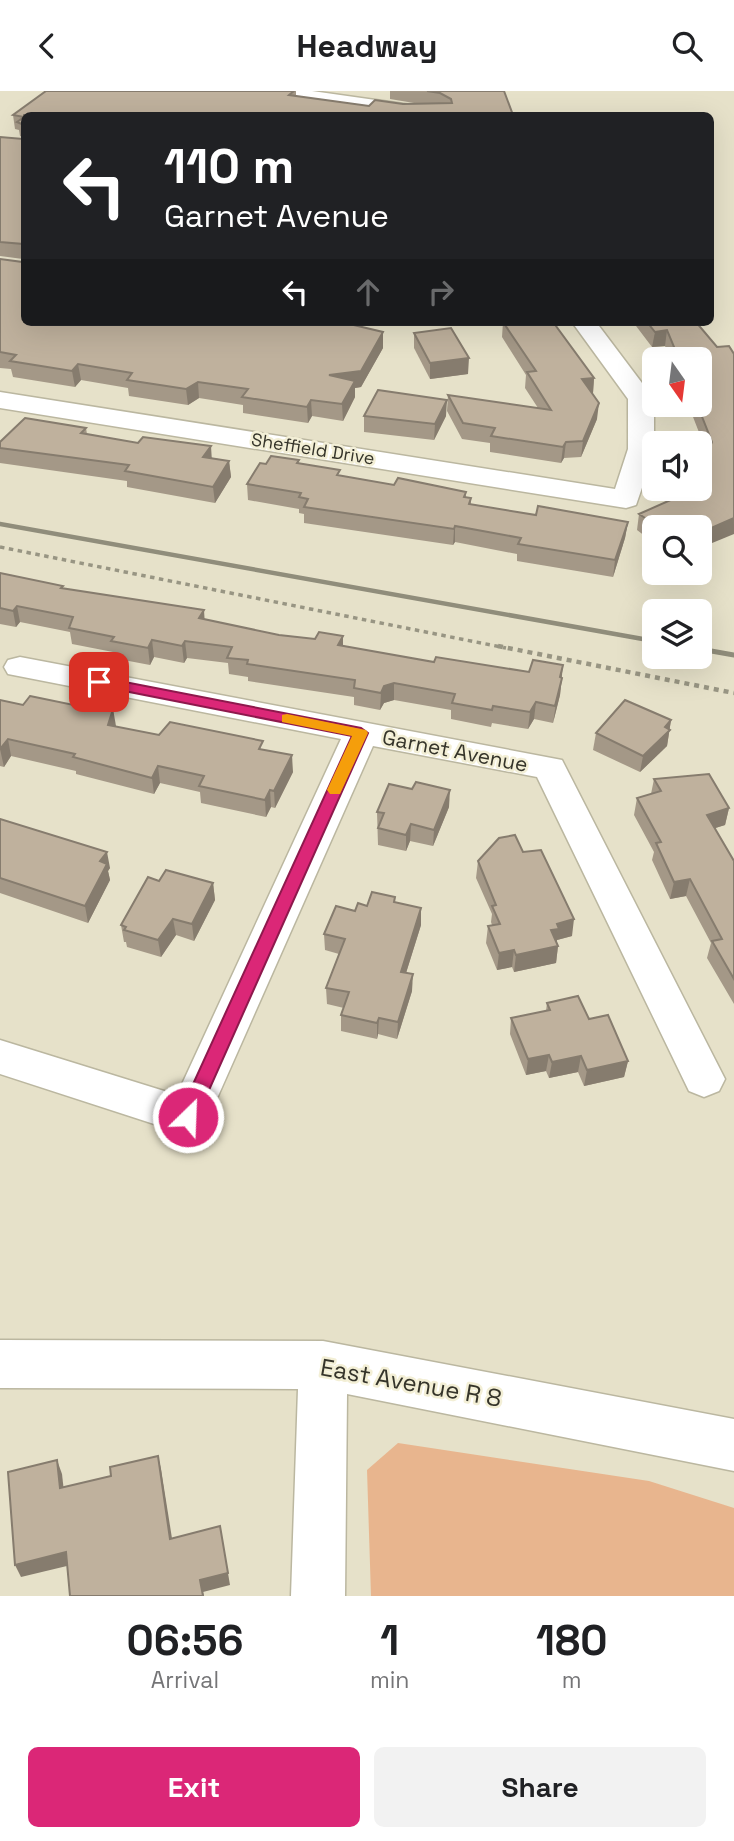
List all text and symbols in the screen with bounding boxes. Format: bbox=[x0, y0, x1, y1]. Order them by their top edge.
text: Headway bbox=[297, 26, 437, 66]
icon: back bbox=[28, 27, 66, 65]
icon: search bbox=[668, 27, 706, 65]
text: 110 m bbox=[164, 135, 294, 197]
icon: left bbox=[49, 140, 140, 231]
text: Garnet Avenue bbox=[164, 196, 389, 236]
icon: left bbox=[276, 273, 314, 311]
icon: ahead bbox=[349, 273, 387, 311]
icon: right bbox=[422, 273, 460, 311]
north arrow bbox=[642, 347, 712, 417]
map controls bbox=[642, 347, 712, 669]
street label: Sheffield Drive bbox=[250, 427, 376, 470]
button: sound bbox=[642, 431, 712, 501]
button: search bbox=[642, 515, 712, 585]
button: layers bbox=[642, 599, 712, 669]
pin bbox=[69, 652, 129, 712]
icon: arrive bbox=[80, 663, 118, 701]
street label: Garnet Avenue bbox=[380, 723, 530, 778]
position arrow bbox=[151, 1080, 225, 1154]
street label: East Avenue R 8 bbox=[318, 1351, 504, 1414]
text: 06:56 bbox=[127, 1614, 243, 1667]
text: 1 bbox=[380, 1614, 399, 1667]
text: 180 bbox=[536, 1614, 607, 1667]
text: Arrival bbox=[151, 1665, 219, 1695]
text: min bbox=[370, 1665, 409, 1695]
text: m bbox=[562, 1665, 582, 1695]
button: Exit bbox=[28, 1747, 360, 1827]
button: Share bbox=[374, 1747, 706, 1827]

